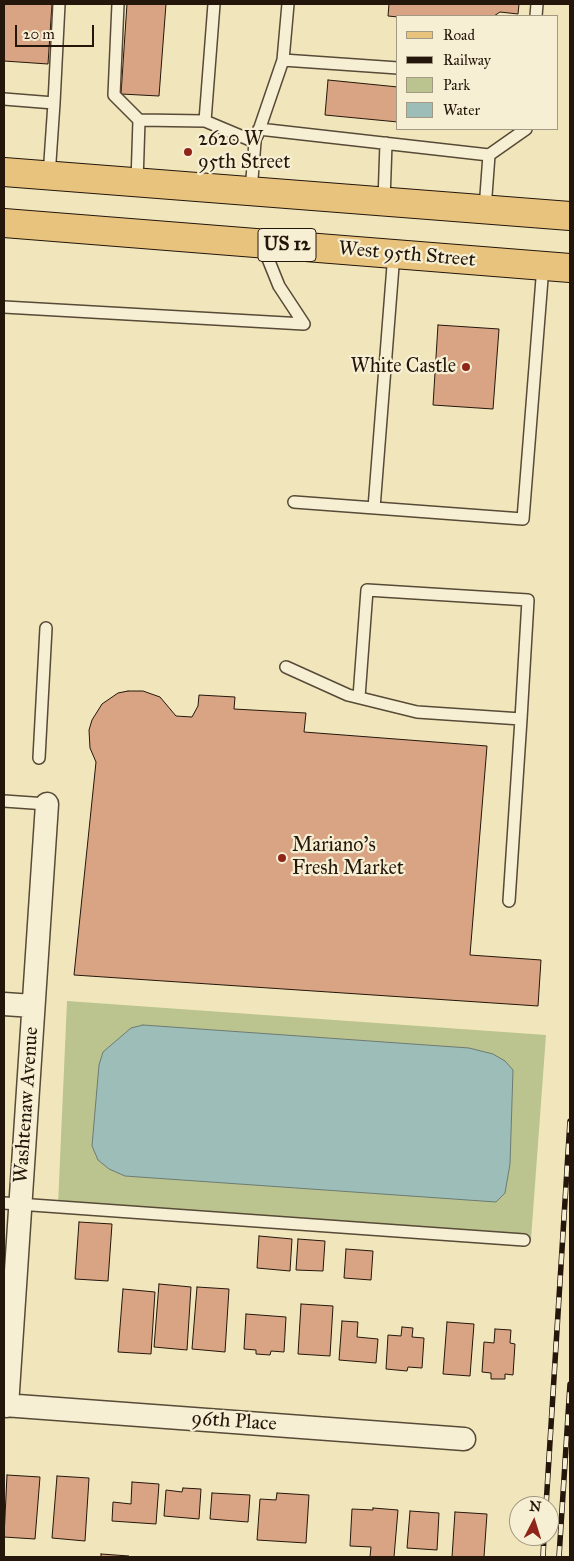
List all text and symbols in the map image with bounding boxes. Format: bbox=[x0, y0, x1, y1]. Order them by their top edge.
scale bar bbox=[18, 15, 96, 47]
legend bbox=[396, 15, 559, 130]
text: 20 m bbox=[23, 25, 55, 43]
text: Road bbox=[443, 26, 475, 44]
text: Railway bbox=[443, 51, 491, 69]
text: Park bbox=[443, 76, 470, 94]
text: Water bbox=[443, 101, 480, 119]
place label: 2620 W 95th Street bbox=[198, 128, 290, 175]
marker: 2620 W 95th Street bbox=[182, 146, 194, 158]
road number: US 12 bbox=[258, 228, 316, 262]
street label: West 95th Street bbox=[338, 237, 476, 273]
place label: White Castle bbox=[351, 355, 456, 379]
marker: White Castle bbox=[460, 361, 472, 373]
place label: Mariano's Fresh Market bbox=[292, 834, 404, 881]
marker: Mariano's Fresh Market bbox=[276, 852, 288, 864]
street label: Washtenaw Avenue bbox=[10, 1026, 44, 1184]
street label: 96th Place bbox=[190, 1407, 278, 1437]
north arrow bbox=[509, 1496, 559, 1546]
text: N bbox=[529, 1498, 542, 1516]

